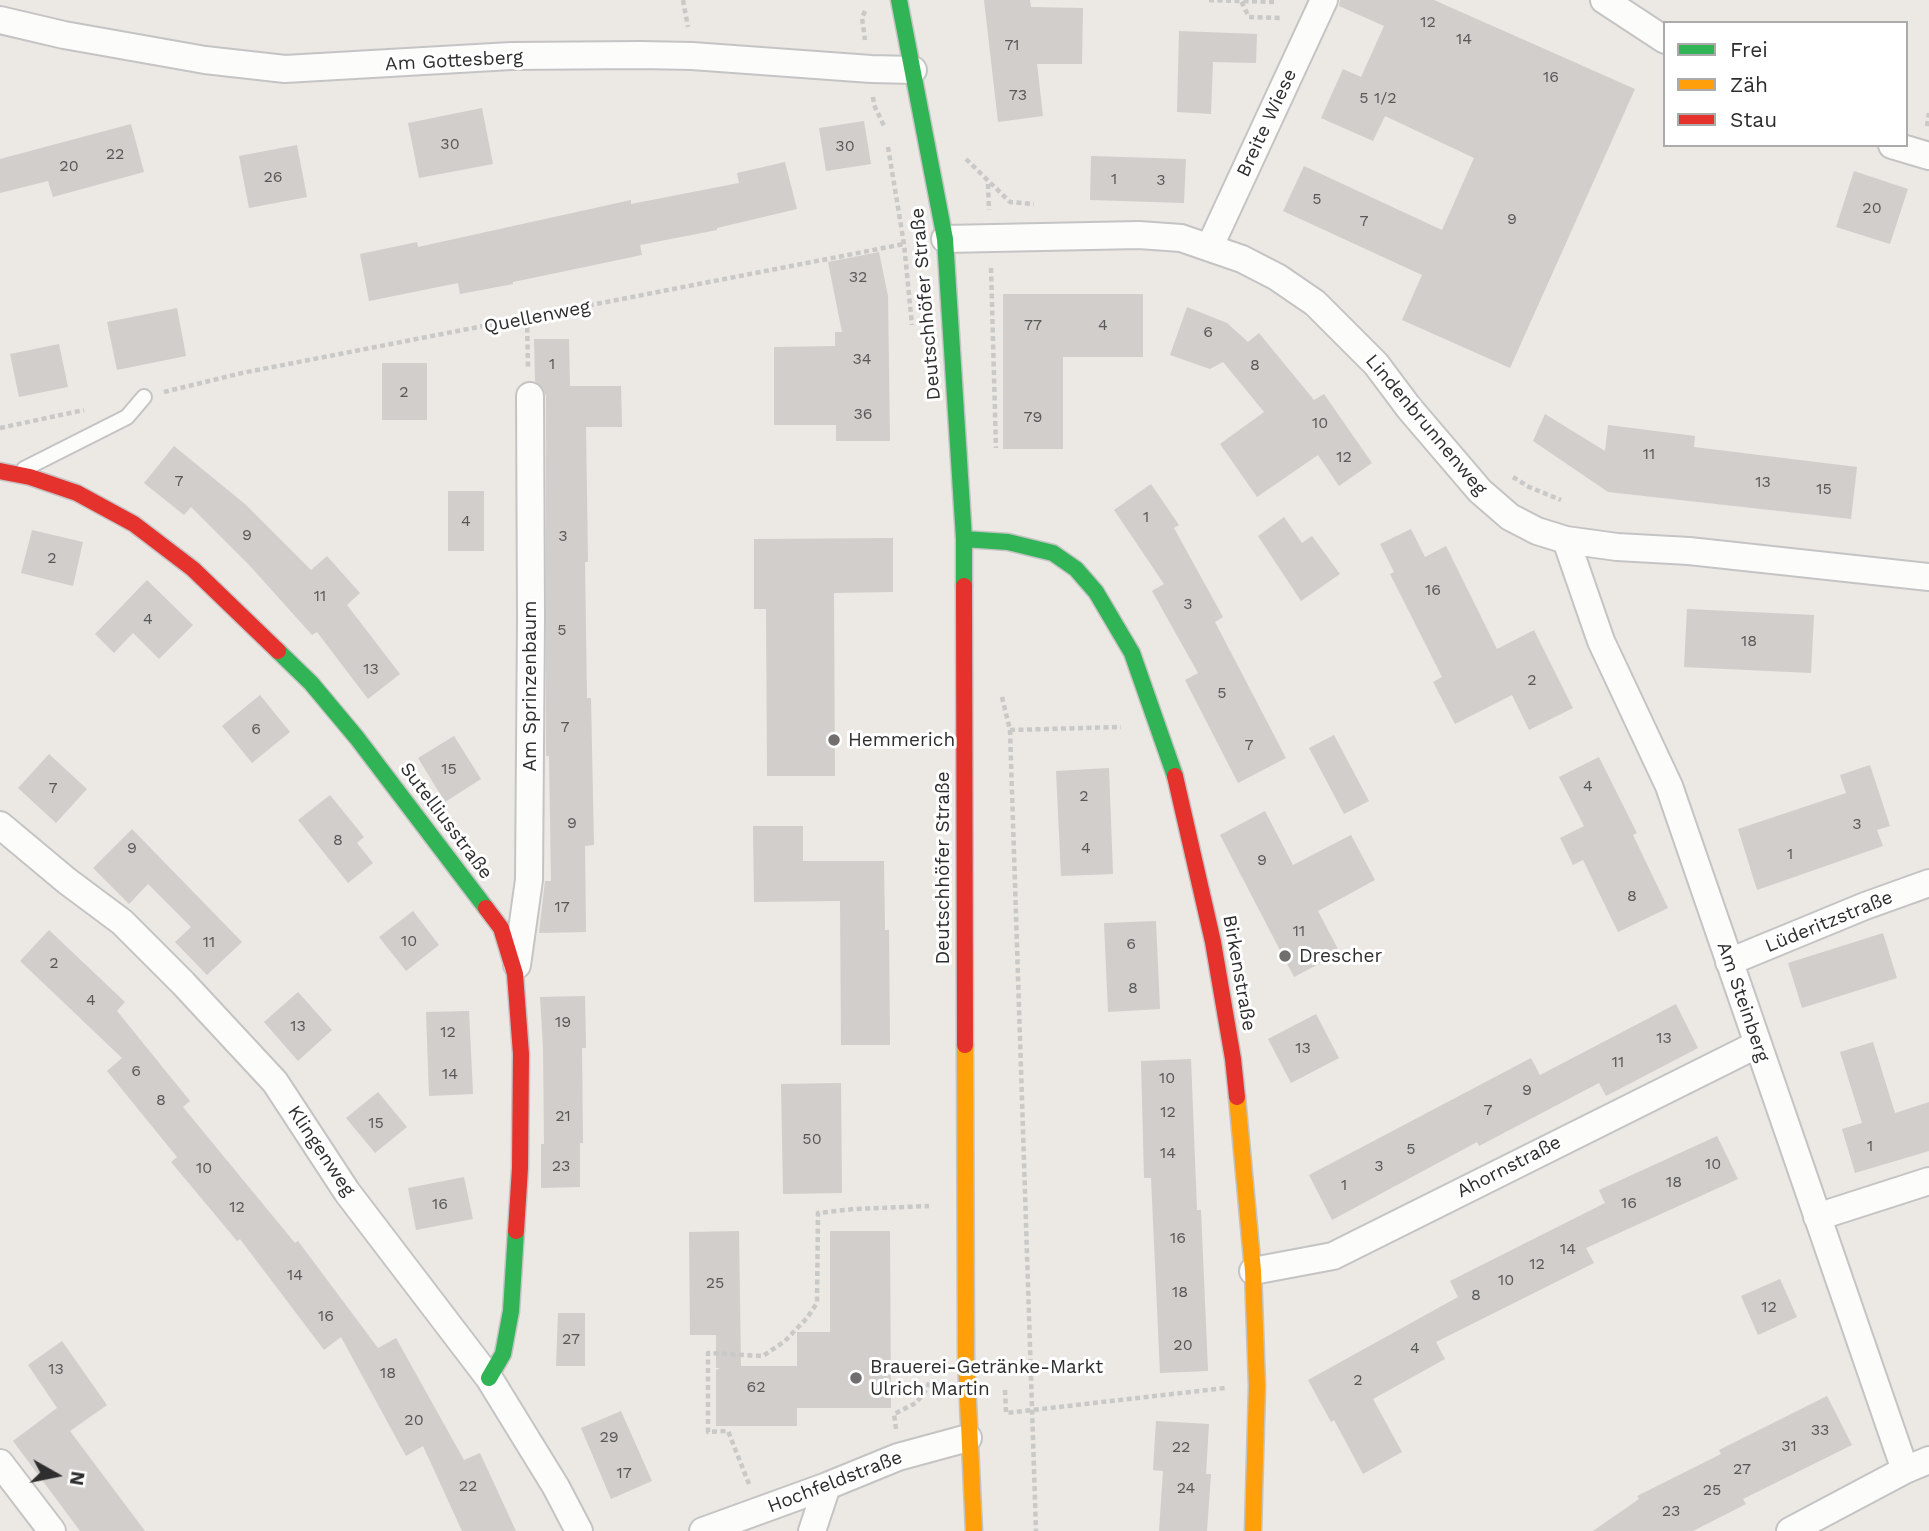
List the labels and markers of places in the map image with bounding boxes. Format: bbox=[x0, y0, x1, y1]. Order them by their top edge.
place label: Hemmerich bbox=[848, 729, 955, 751]
marker: Hemmerich bbox=[826, 732, 842, 748]
place label: Drescher bbox=[1299, 945, 1382, 967]
marker: Drescher bbox=[1277, 948, 1293, 964]
place label: Brauerei-Getränke-Markt Ulrich Martin bbox=[870, 1356, 1103, 1400]
marker: Brauerei-Getränke-Markt Ulrich Martin bbox=[848, 1370, 864, 1386]

